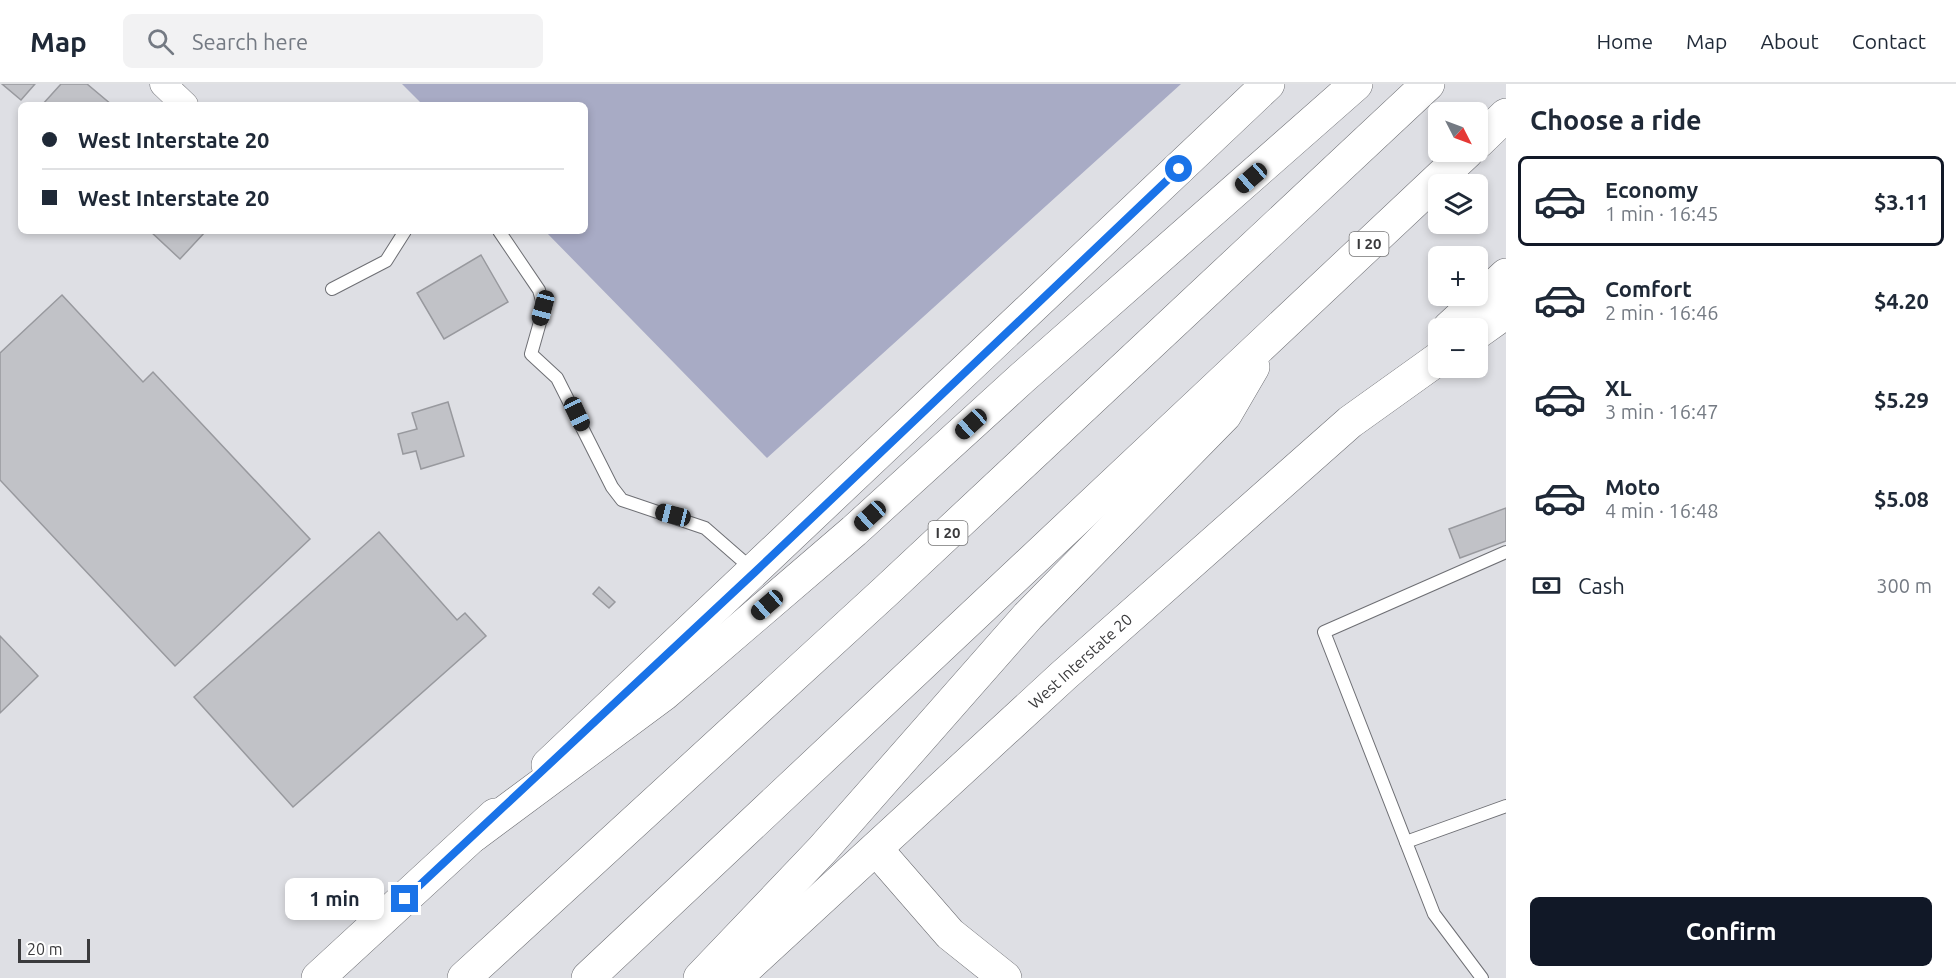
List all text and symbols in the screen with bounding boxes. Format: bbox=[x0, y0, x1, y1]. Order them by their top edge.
search box bbox=[123, 14, 543, 68]
icon: search bbox=[144, 25, 177, 58]
text: Map bbox=[30, 26, 87, 57]
text: Search here bbox=[192, 29, 308, 54]
text: Home bbox=[1596, 29, 1653, 53]
text: Map bbox=[1686, 29, 1727, 53]
text: About bbox=[1760, 29, 1819, 53]
text: Contact bbox=[1852, 29, 1926, 53]
north arrow bbox=[1428, 102, 1488, 162]
map controls bbox=[1428, 102, 1488, 378]
text: Choose a ride bbox=[1530, 105, 1702, 135]
text: West Interstate 20 bbox=[78, 127, 270, 152]
route start bbox=[1165, 155, 1192, 182]
car bbox=[1232, 159, 1270, 197]
button: layers bbox=[1428, 174, 1488, 234]
icon: car bbox=[1533, 174, 1587, 228]
text: Economy bbox=[1605, 177, 1698, 202]
text: West Interstate 20 bbox=[78, 185, 270, 210]
text: $3.11 bbox=[1874, 189, 1929, 214]
text: 1 min · 16:45 bbox=[1605, 202, 1719, 225]
road number: I 20 bbox=[1350, 232, 1388, 256]
button: + bbox=[1428, 246, 1488, 306]
icon: car bbox=[1533, 273, 1587, 327]
text: Comfort bbox=[1605, 276, 1692, 301]
car bbox=[530, 288, 556, 328]
text: $4.20 bbox=[1874, 288, 1929, 313]
text: 2 min · 16:46 bbox=[1605, 301, 1719, 324]
button: − bbox=[1428, 318, 1488, 378]
icon: car bbox=[1533, 372, 1587, 426]
text: XL bbox=[1605, 375, 1632, 400]
text: $5.29 bbox=[1874, 387, 1929, 412]
car bbox=[561, 394, 593, 434]
text: 3 min · 16:47 bbox=[1605, 400, 1719, 423]
car bbox=[952, 405, 990, 443]
icon: car bbox=[1533, 471, 1587, 525]
text: Moto bbox=[1605, 474, 1660, 499]
text: $5.08 bbox=[1874, 486, 1929, 511]
car bbox=[851, 497, 889, 535]
text: 4 min · 16:48 bbox=[1605, 499, 1719, 522]
car bbox=[653, 502, 693, 528]
road number: I 20 bbox=[928, 521, 968, 545]
icon: cash bbox=[1530, 569, 1563, 602]
text: Cash bbox=[1578, 573, 1625, 598]
text: 300 m bbox=[1876, 574, 1932, 597]
car bbox=[748, 586, 786, 624]
street label: West Interstate 20 bbox=[1025, 610, 1135, 712]
callout: 1 min bbox=[285, 878, 384, 920]
route end bbox=[391, 885, 418, 912]
text: 1 min bbox=[309, 887, 360, 910]
button: Confirm bbox=[1530, 897, 1932, 966]
scale bar bbox=[18, 936, 90, 964]
text: 20 m bbox=[27, 940, 63, 958]

